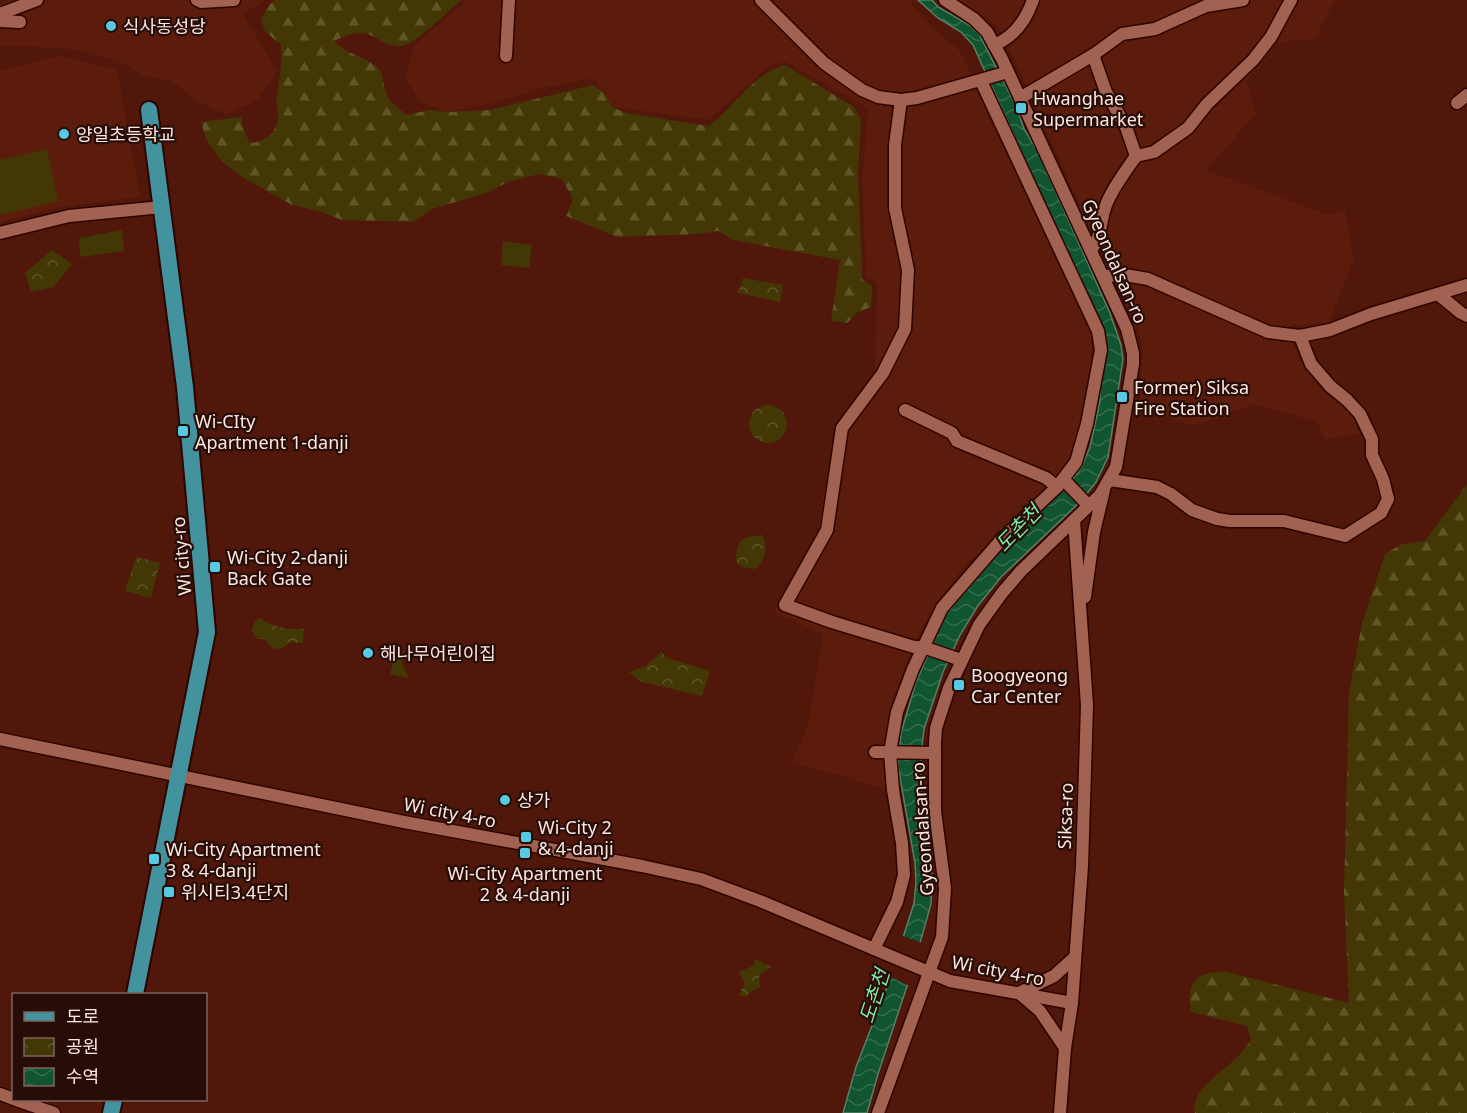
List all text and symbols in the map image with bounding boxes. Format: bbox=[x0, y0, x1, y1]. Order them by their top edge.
place label: 식사동성당 bbox=[123, 14, 206, 38]
marker: 식사동성당 bbox=[104, 19, 118, 33]
place label: Hwanghae Supermarket bbox=[1033, 86, 1144, 131]
marker: Hwanghae Supermarket bbox=[1014, 101, 1028, 115]
place label: 양일초등학교 bbox=[76, 122, 175, 146]
marker: 양일초등학교 bbox=[57, 127, 71, 141]
street label: Gyeondalsan-ro bbox=[1077, 195, 1153, 327]
place label: Former) Siksa Fire Station bbox=[1134, 375, 1249, 420]
marker: Former) Siksa Fire Station bbox=[1115, 390, 1129, 404]
place label: Wi-CIty Apartment 1-danji bbox=[195, 409, 349, 454]
marker: Wi-CIty Apartment 1-danji bbox=[176, 424, 190, 438]
water label: 도촌천 bbox=[989, 497, 1049, 557]
street label: Wi city-ro bbox=[166, 516, 196, 596]
place label: Wi-City 2-danji Back Gate bbox=[227, 545, 348, 590]
marker: Wi-City 2-danji Back Gate bbox=[208, 560, 222, 574]
place label: 해나무어린이집 bbox=[380, 641, 496, 665]
marker: 해나무어린이집 bbox=[361, 646, 375, 660]
place label: Boogyeong Car Center bbox=[971, 663, 1068, 708]
marker: Boogyeong Car Center bbox=[952, 678, 966, 692]
street label: Gyeondalsan-ro bbox=[905, 761, 939, 897]
street label: Siksa-ro bbox=[1052, 782, 1078, 850]
place label: 상가 bbox=[517, 788, 551, 812]
street label: Wi city 4-ro bbox=[402, 791, 498, 833]
marker: 상가 bbox=[498, 793, 512, 807]
place label: Wi-City 2 & 4-danji bbox=[538, 815, 614, 860]
marker: Wi-City 2 & 4-danji bbox=[519, 830, 533, 844]
place label: Wi-City Apartment 3 & 4-danji bbox=[166, 837, 321, 882]
marker: Wi-City Apartment 2 & 4-danji bbox=[518, 846, 532, 860]
marker: Wi-City Apartment 3 & 4-danji bbox=[147, 852, 161, 866]
place label: Wi-City Apartment 2 & 4-danji bbox=[448, 861, 603, 906]
place label: 위시티3.4단지 bbox=[181, 880, 289, 904]
marker: 위시티3.4단지 bbox=[162, 885, 176, 899]
street label: Wi city 4-ro bbox=[950, 949, 1046, 991]
water label: 도촌천 bbox=[853, 963, 896, 1026]
legend bbox=[12, 993, 207, 1101]
text: 도로 bbox=[66, 1004, 99, 1028]
text: 공원 bbox=[66, 1034, 99, 1058]
text: 수역 bbox=[66, 1064, 99, 1088]

